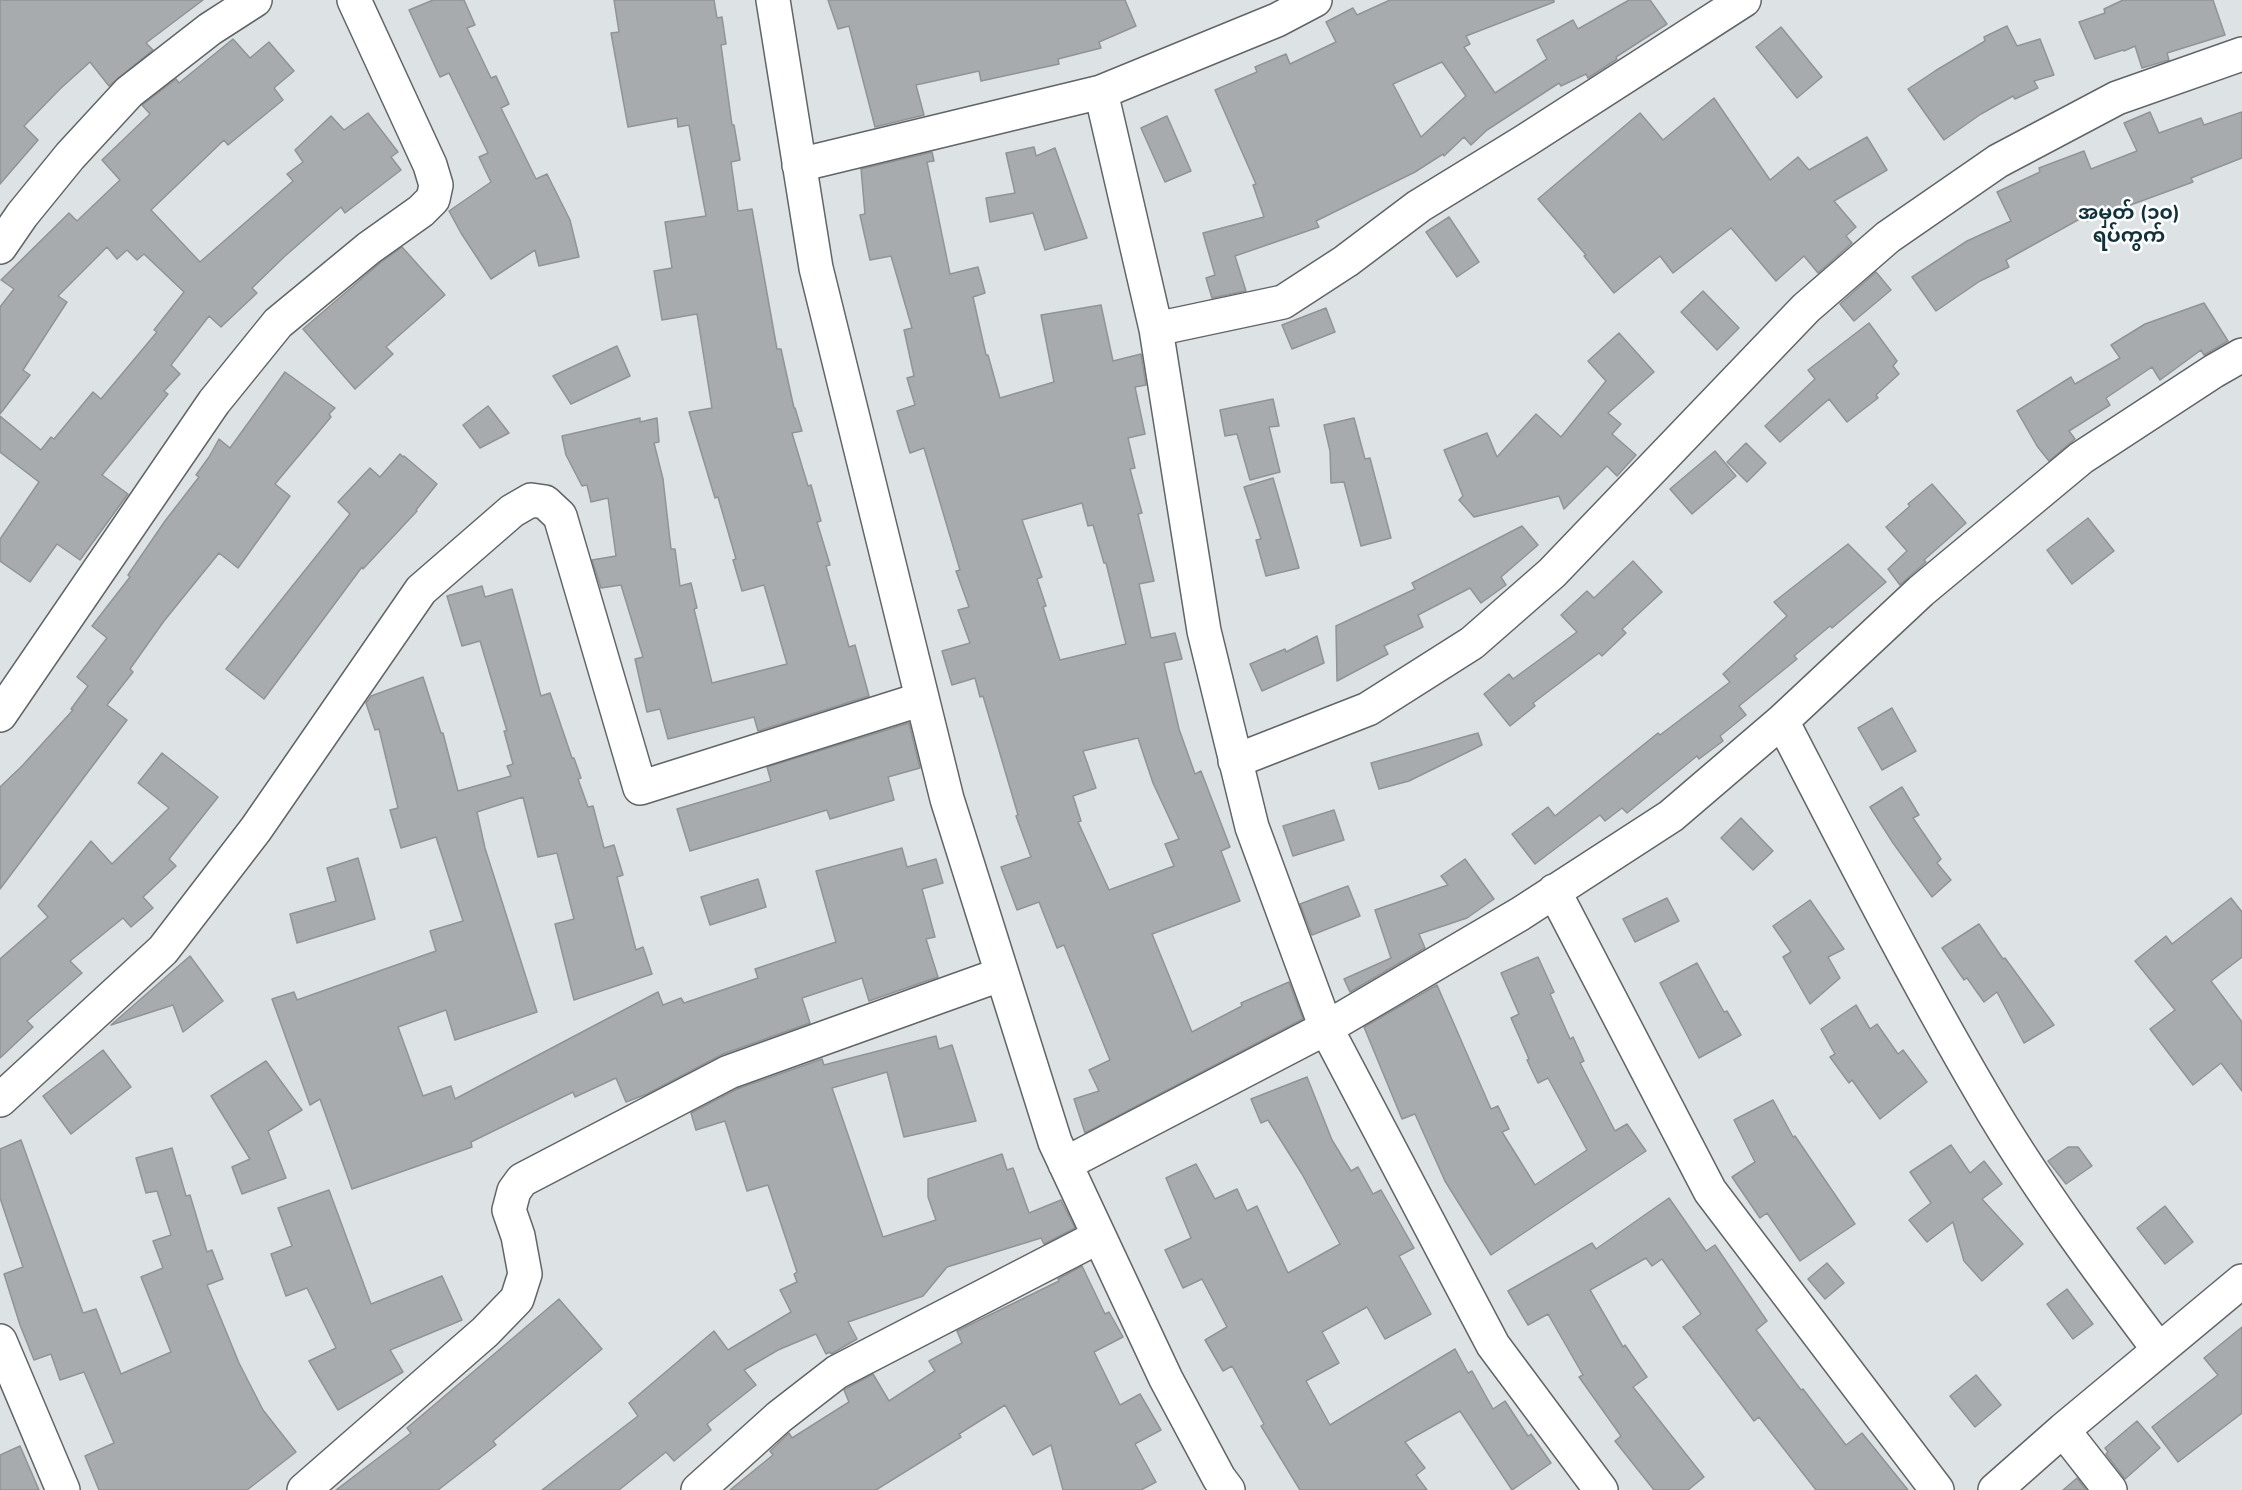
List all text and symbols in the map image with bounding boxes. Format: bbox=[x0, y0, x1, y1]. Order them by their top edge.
district label: အမှတ် (၁၀) ရပ်ကွက် bbox=[2078, 202, 2180, 249]

